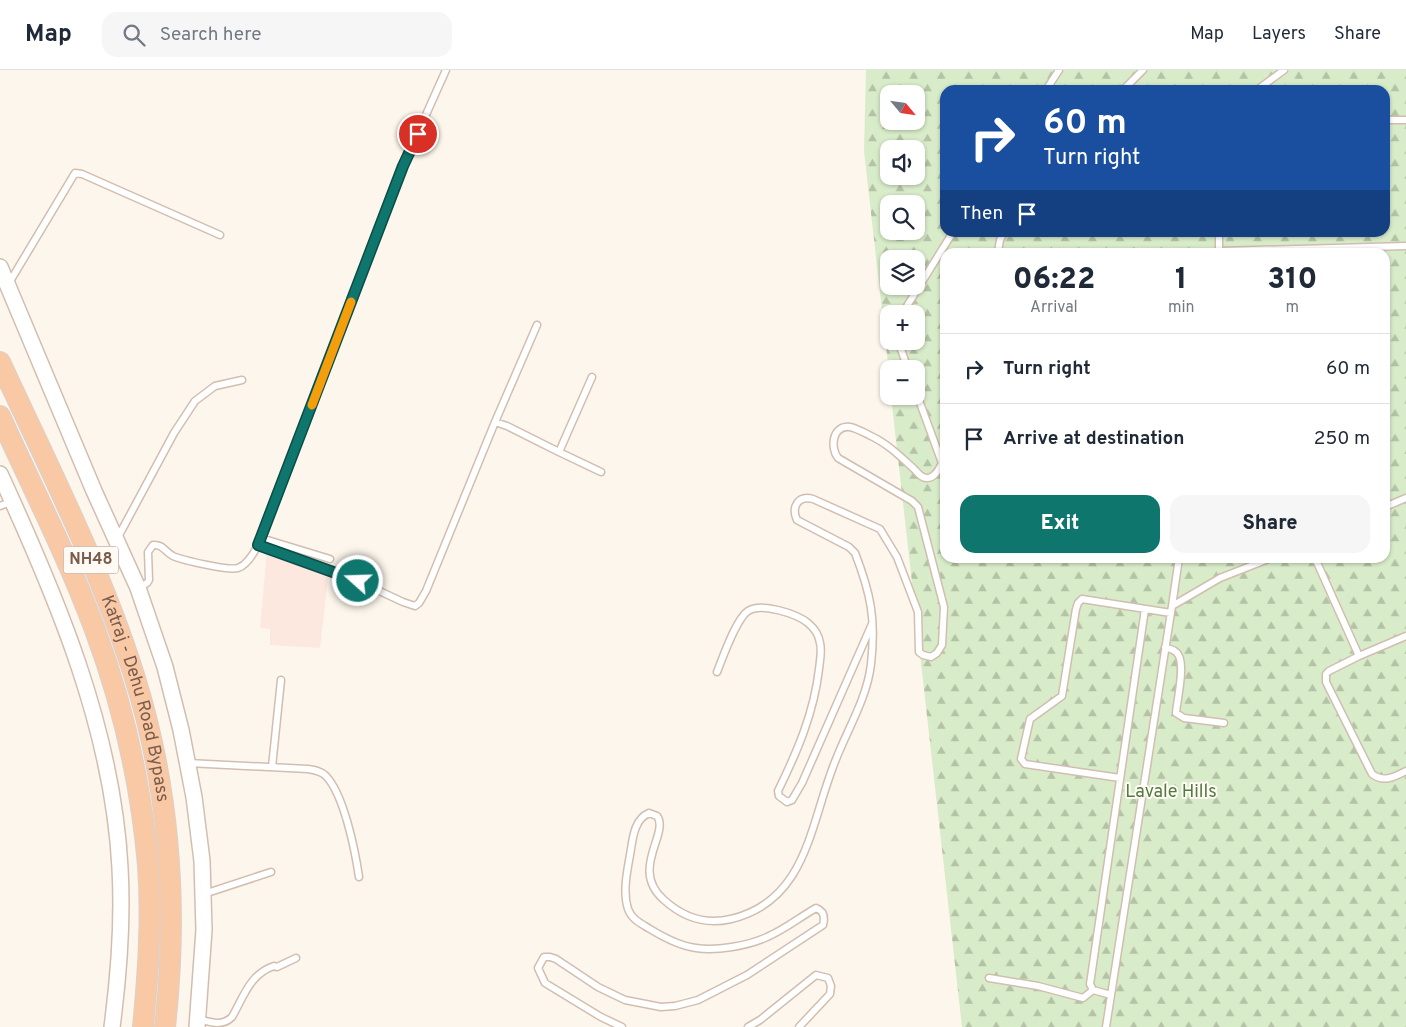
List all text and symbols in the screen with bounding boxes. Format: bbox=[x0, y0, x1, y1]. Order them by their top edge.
search box bbox=[102, 12, 452, 57]
text: Map bbox=[25, 20, 72, 50]
icon: search bbox=[120, 21, 148, 49]
text: Search here bbox=[160, 23, 261, 47]
text: Map bbox=[1190, 23, 1224, 46]
text: Layers bbox=[1252, 23, 1306, 46]
text: Share bbox=[1334, 23, 1381, 46]
north arrow bbox=[880, 85, 925, 130]
map controls bbox=[880, 85, 925, 405]
text: 60 m bbox=[1043, 102, 1127, 146]
icon: right bbox=[960, 105, 1025, 170]
pin bbox=[397, 113, 439, 155]
icon: arrive bbox=[404, 120, 432, 148]
button: sound bbox=[880, 140, 925, 185]
text: Turn right bbox=[1043, 145, 1140, 172]
button: search bbox=[880, 195, 925, 240]
icon: arrive bbox=[1013, 200, 1041, 228]
text: Then bbox=[960, 202, 1003, 226]
button: layers bbox=[880, 250, 925, 295]
text: 06:22 bbox=[1013, 262, 1095, 299]
text: 1 bbox=[1175, 262, 1187, 299]
text: 310 bbox=[1267, 262, 1317, 299]
text: Arrival bbox=[1030, 298, 1078, 318]
text: min bbox=[1168, 298, 1195, 318]
text: m bbox=[1285, 298, 1299, 318]
button: + bbox=[880, 305, 925, 350]
icon: right bbox=[960, 355, 988, 383]
text: Turn right bbox=[1003, 357, 1091, 381]
text: 60 m bbox=[1326, 357, 1370, 381]
button: − bbox=[880, 360, 925, 405]
icon: arrive bbox=[960, 425, 988, 453]
text: Arrive at destination bbox=[1003, 427, 1184, 451]
text: 250 m bbox=[1314, 427, 1370, 451]
button: Exit bbox=[960, 495, 1160, 553]
button: Share bbox=[1170, 495, 1370, 553]
road number: NH48 bbox=[64, 546, 118, 574]
position arrow bbox=[331, 554, 383, 606]
street label: Katraj - Dehu Road Bypass bbox=[95, 592, 174, 804]
park label: Lavale Hills bbox=[1125, 781, 1217, 804]

